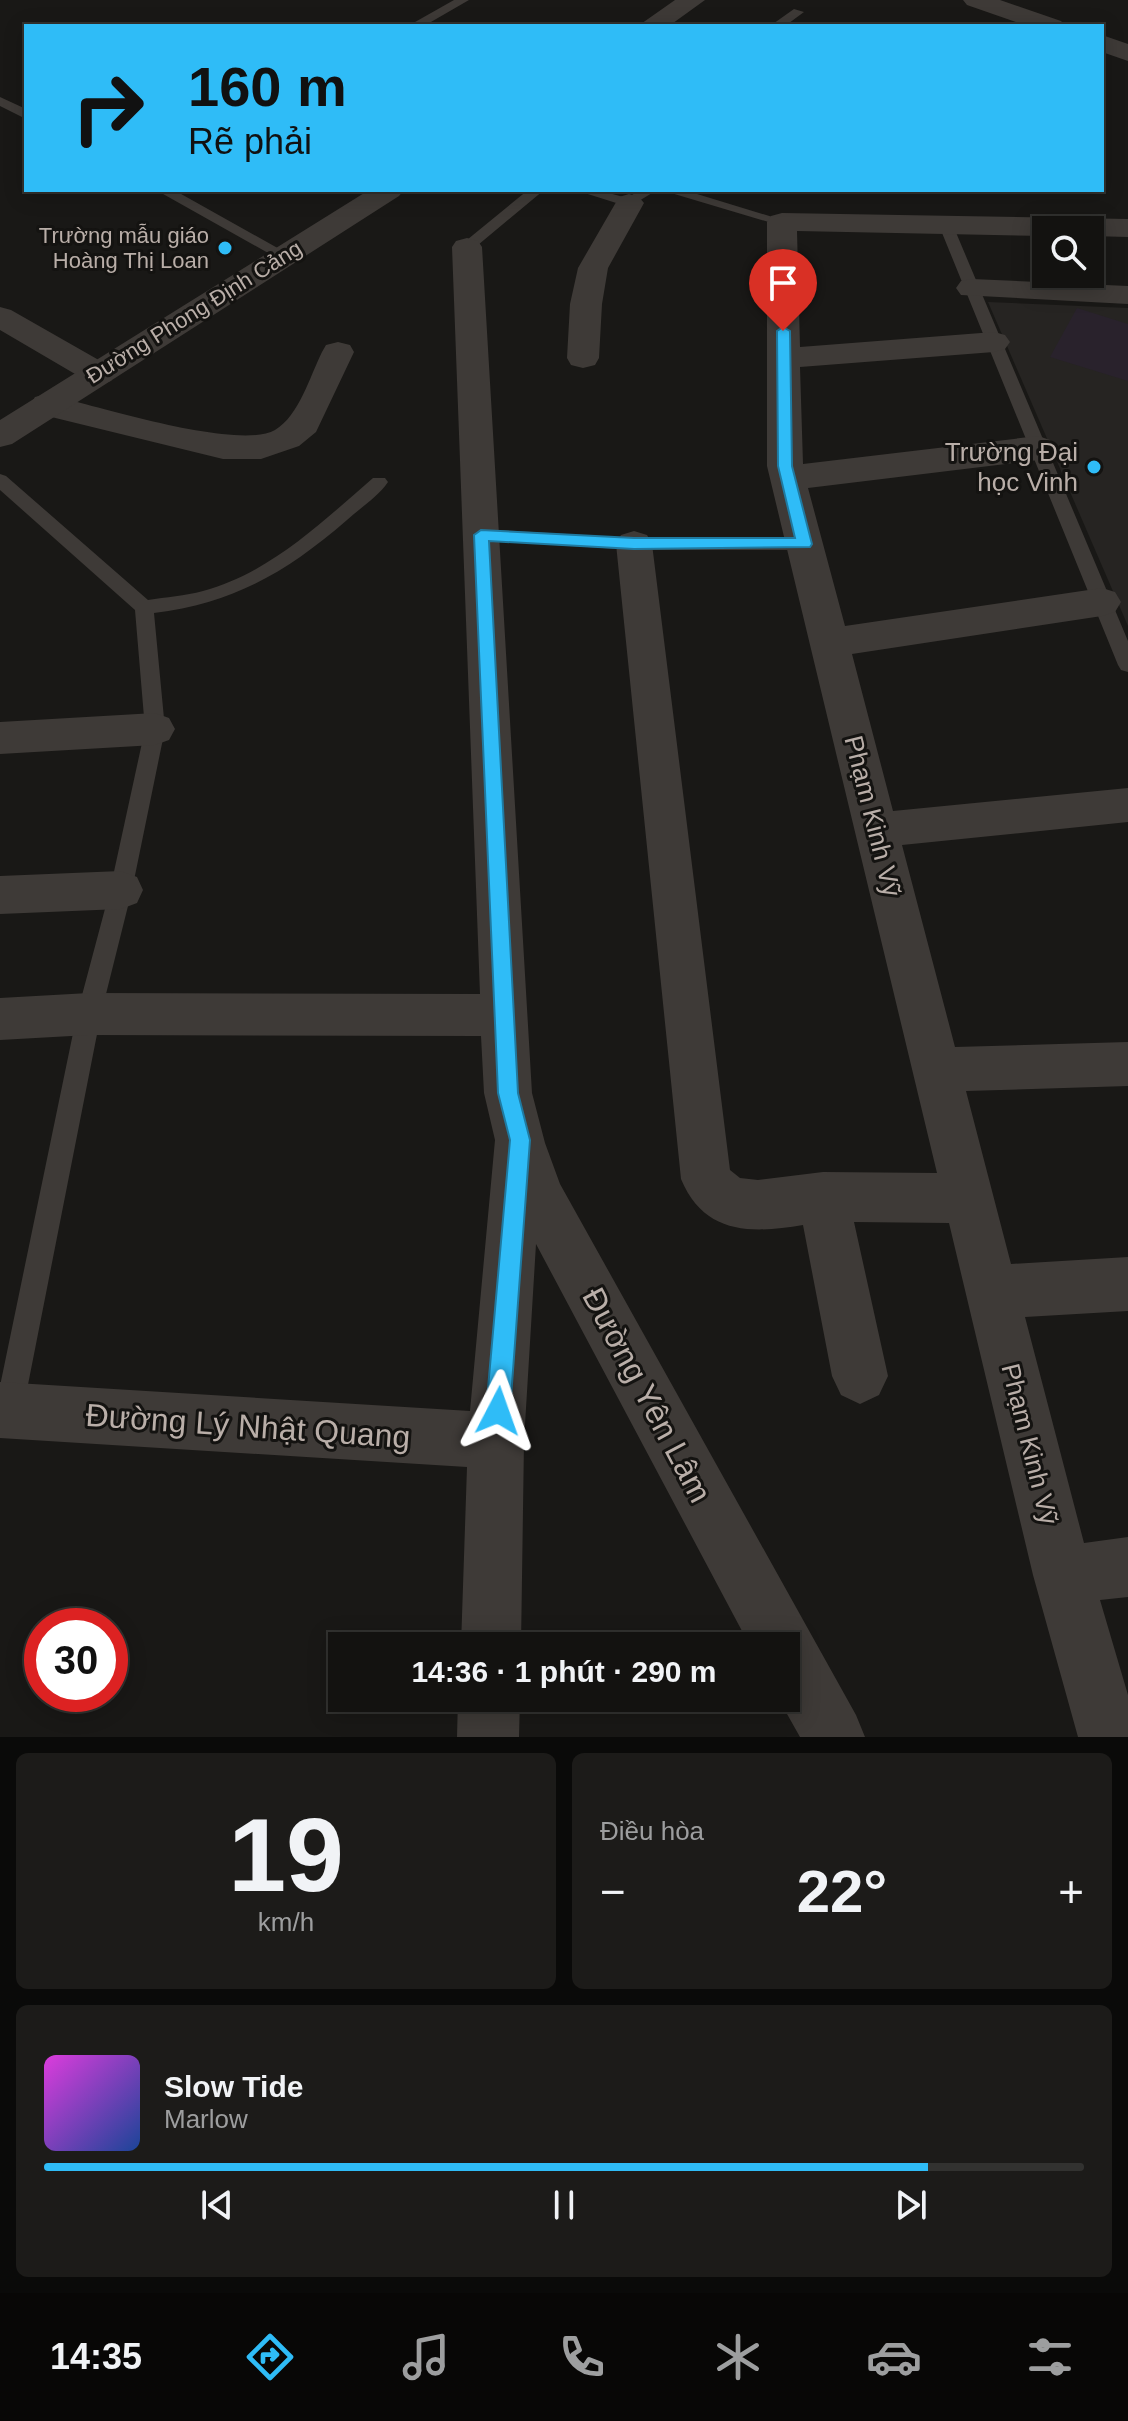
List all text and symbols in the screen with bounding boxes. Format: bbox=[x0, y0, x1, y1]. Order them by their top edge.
text: 160 m bbox=[188, 55, 347, 118]
icon: right bbox=[56, 56, 160, 160]
text: Rẽ phải bbox=[188, 121, 312, 162]
map controls bbox=[1032, 216, 1104, 288]
button: search bbox=[1032, 216, 1104, 288]
place label: Trường mẫu giáo Hoàng Thị Loan bbox=[39, 223, 209, 273]
street label: Đường Phong Định Cảng bbox=[82, 235, 306, 389]
marker: Trường mẫu giáo Hoàng Thị Loan bbox=[216, 239, 234, 257]
pin bbox=[749, 249, 817, 331]
icon: arrive bbox=[761, 261, 805, 305]
place label: Trường Đại học Vinh bbox=[945, 437, 1078, 497]
marker: Trường Đại học Vinh bbox=[1085, 458, 1103, 476]
street label: Phạm Kinh Vỹ bbox=[839, 732, 907, 900]
street label: Đường Yên Lâm bbox=[575, 1282, 719, 1508]
street label: Phạm Kinh Vỹ bbox=[996, 1360, 1064, 1528]
position arrow bbox=[456, 1369, 540, 1453]
street label: Đường Lý Nhật Quang bbox=[85, 1397, 411, 1455]
speed limit sign: 30 bbox=[24, 1608, 128, 1712]
text: 14:36 · 1 phút · 290 m bbox=[411, 1655, 717, 1688]
text: 19 bbox=[228, 1797, 344, 1913]
text: Điều hòa bbox=[600, 1816, 704, 1846]
text: 22° bbox=[797, 1858, 887, 1925]
text: − bbox=[600, 1867, 626, 1916]
text: + bbox=[1058, 1867, 1084, 1916]
text: km/h bbox=[258, 1907, 314, 1937]
text: Slow Tide bbox=[164, 2070, 303, 2103]
text: Marlow bbox=[164, 2104, 248, 2134]
icon: previous bbox=[195, 2183, 239, 2227]
icon: pause bbox=[542, 2183, 586, 2227]
icon: next bbox=[889, 2183, 933, 2227]
icon: directions bbox=[242, 2329, 298, 2385]
icon: music bbox=[398, 2329, 454, 2385]
icon: phone bbox=[554, 2329, 610, 2385]
icon: climate bbox=[710, 2329, 766, 2385]
icon: car bbox=[866, 2329, 922, 2385]
icon: filters bbox=[1022, 2329, 1078, 2385]
text: 14:35 bbox=[50, 2336, 142, 2377]

